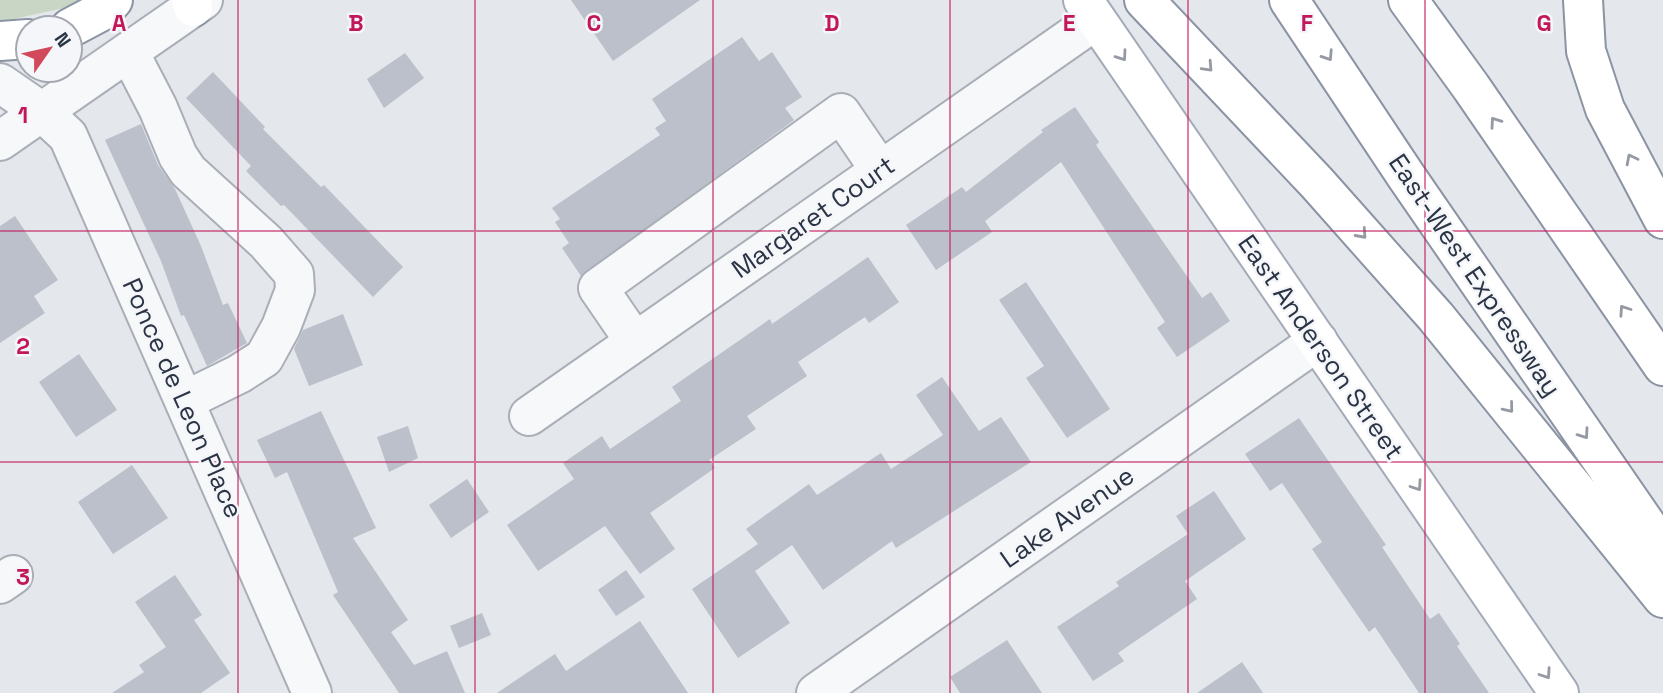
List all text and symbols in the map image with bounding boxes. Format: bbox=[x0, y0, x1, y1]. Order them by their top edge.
text: A bbox=[112, 8, 127, 38]
text: B bbox=[348, 8, 364, 38]
text: C bbox=[587, 8, 601, 38]
text: D bbox=[824, 8, 840, 38]
text: E bbox=[1063, 8, 1075, 38]
text: F bbox=[1301, 8, 1313, 38]
text: G bbox=[1536, 8, 1552, 38]
north arrow bbox=[14, 14, 84, 84]
text: N bbox=[49, 28, 77, 52]
one-way arrow bbox=[1114, 48, 1126, 61]
one-way arrow bbox=[1320, 48, 1332, 61]
one-way arrow bbox=[1199, 59, 1212, 72]
text: 1 bbox=[18, 100, 28, 130]
one-way arrow bbox=[1491, 117, 1503, 130]
street label: East-West Expressway bbox=[1381, 147, 1569, 403]
street label: Margaret Court bbox=[725, 148, 901, 286]
one-way arrow bbox=[1625, 154, 1639, 166]
one-way arrow bbox=[1354, 226, 1367, 239]
street label: East Anderson Street bbox=[1230, 228, 1412, 466]
street label: Ponce de Leon Place bbox=[115, 273, 251, 523]
one-way arrow bbox=[1619, 304, 1632, 317]
text: 2 bbox=[16, 331, 30, 361]
one-way arrow bbox=[1501, 399, 1513, 412]
one-way arrow bbox=[1576, 426, 1588, 439]
street label: Lake Avenue bbox=[993, 458, 1141, 576]
one-way arrow bbox=[1409, 478, 1421, 491]
text: 3 bbox=[16, 562, 30, 592]
one-way arrow bbox=[1538, 666, 1550, 679]

